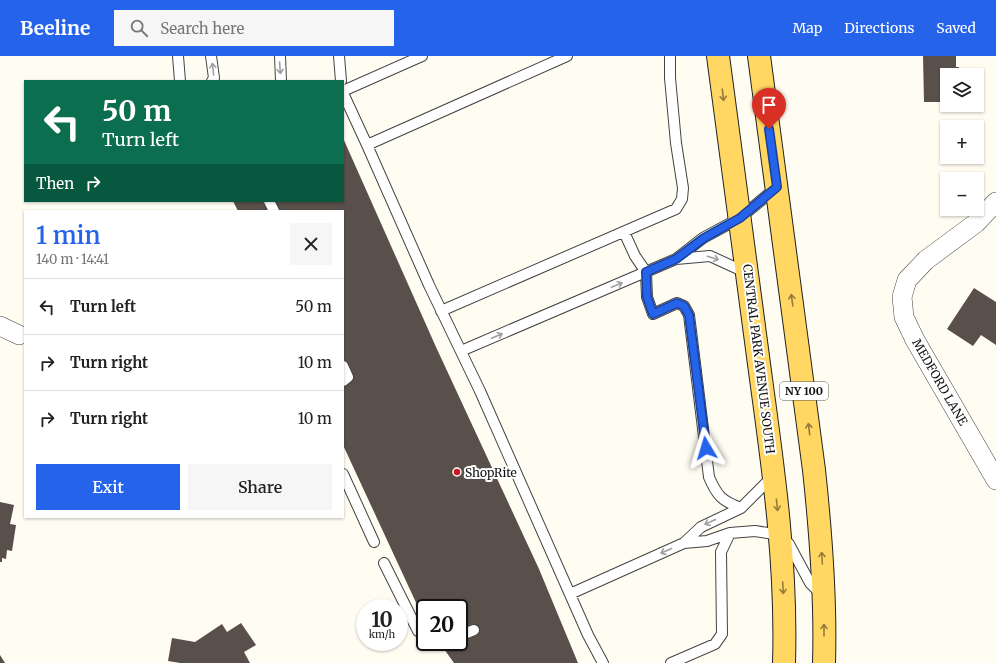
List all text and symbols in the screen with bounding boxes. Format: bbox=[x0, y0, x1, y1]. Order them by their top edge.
search box bbox=[114, 10, 394, 46]
text: Beeline bbox=[20, 16, 90, 40]
icon: search bbox=[128, 17, 150, 39]
text: Search here bbox=[160, 19, 244, 38]
text: Map bbox=[792, 19, 822, 37]
text: Directions bbox=[844, 19, 914, 37]
text: Saved bbox=[936, 19, 976, 37]
one-way arrow bbox=[277, 62, 284, 75]
one-way arrow bbox=[209, 63, 217, 76]
map controls bbox=[940, 68, 984, 216]
button: layers bbox=[940, 68, 984, 112]
one-way arrow bbox=[720, 88, 727, 101]
pin bbox=[752, 88, 786, 129]
text: 50 m bbox=[102, 93, 171, 129]
icon: arrive bbox=[758, 94, 780, 116]
icon: left bbox=[36, 96, 88, 148]
button: + bbox=[940, 120, 984, 164]
text: Turn left bbox=[102, 128, 179, 151]
icon: right bbox=[82, 172, 104, 194]
button: − bbox=[940, 172, 984, 216]
text: Then bbox=[36, 174, 74, 193]
text: 1 min bbox=[36, 220, 101, 251]
button: close bbox=[290, 223, 332, 265]
text: 140 m · 14:41 bbox=[36, 251, 109, 268]
one-way arrow bbox=[707, 255, 720, 262]
street label: CENTRAL PARK AVENUE SOUTH bbox=[740, 263, 778, 455]
one-way arrow bbox=[610, 280, 622, 288]
one-way arrow bbox=[788, 294, 796, 307]
icon: left bbox=[36, 296, 58, 318]
text: Turn left bbox=[70, 297, 136, 316]
text: 50 m bbox=[295, 297, 332, 316]
one-way arrow bbox=[491, 332, 503, 339]
street label: MEDFORD LANE bbox=[909, 336, 971, 428]
icon: right bbox=[36, 352, 58, 374]
text: Turn right bbox=[70, 353, 148, 372]
text: 10 m bbox=[298, 353, 332, 372]
road number: NY 100 bbox=[780, 382, 828, 400]
icon: right bbox=[36, 408, 58, 430]
text: Turn right bbox=[70, 409, 148, 428]
text: 10 m bbox=[298, 409, 332, 428]
one-way arrow bbox=[805, 423, 813, 436]
position arrow bbox=[685, 427, 727, 469]
button: Exit bbox=[36, 464, 180, 510]
button: Share bbox=[188, 464, 332, 510]
place label: ShopRite bbox=[465, 465, 517, 480]
marker: ShopRite bbox=[452, 467, 462, 477]
one-way arrow bbox=[773, 498, 781, 511]
one-way arrow bbox=[705, 519, 717, 526]
one-way arrow bbox=[660, 548, 672, 555]
one-way arrow bbox=[818, 552, 826, 565]
one-way arrow bbox=[780, 581, 787, 594]
speed limit sign: 20 bbox=[416, 599, 468, 651]
text: 10 bbox=[371, 607, 393, 632]
one-way arrow bbox=[820, 624, 828, 637]
text: km/h bbox=[369, 628, 395, 641]

